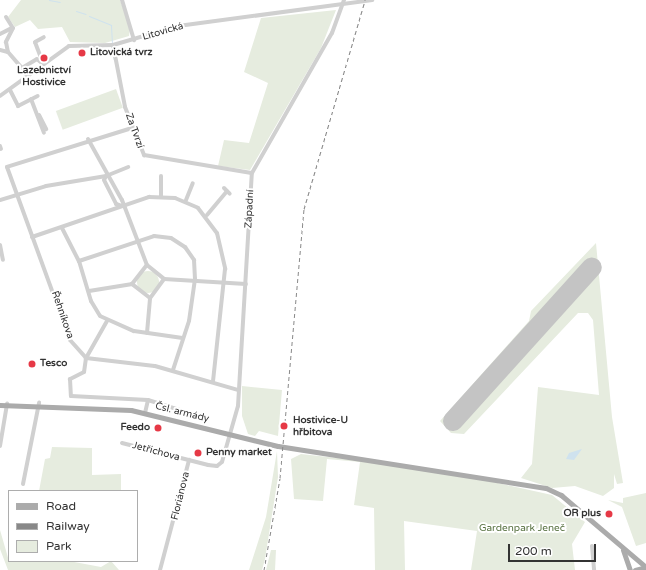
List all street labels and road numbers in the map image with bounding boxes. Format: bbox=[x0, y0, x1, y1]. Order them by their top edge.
street label: Litovická bbox=[141, 20, 185, 44]
street label: Za Tvrzí bbox=[122, 112, 146, 150]
street label: Západní bbox=[243, 189, 257, 229]
street label: Řehníkova bbox=[48, 290, 76, 340]
street label: Čsl. armády bbox=[154, 400, 210, 426]
street label: Jetřichova bbox=[131, 440, 181, 464]
street label: Floriánova bbox=[169, 471, 193, 521]

